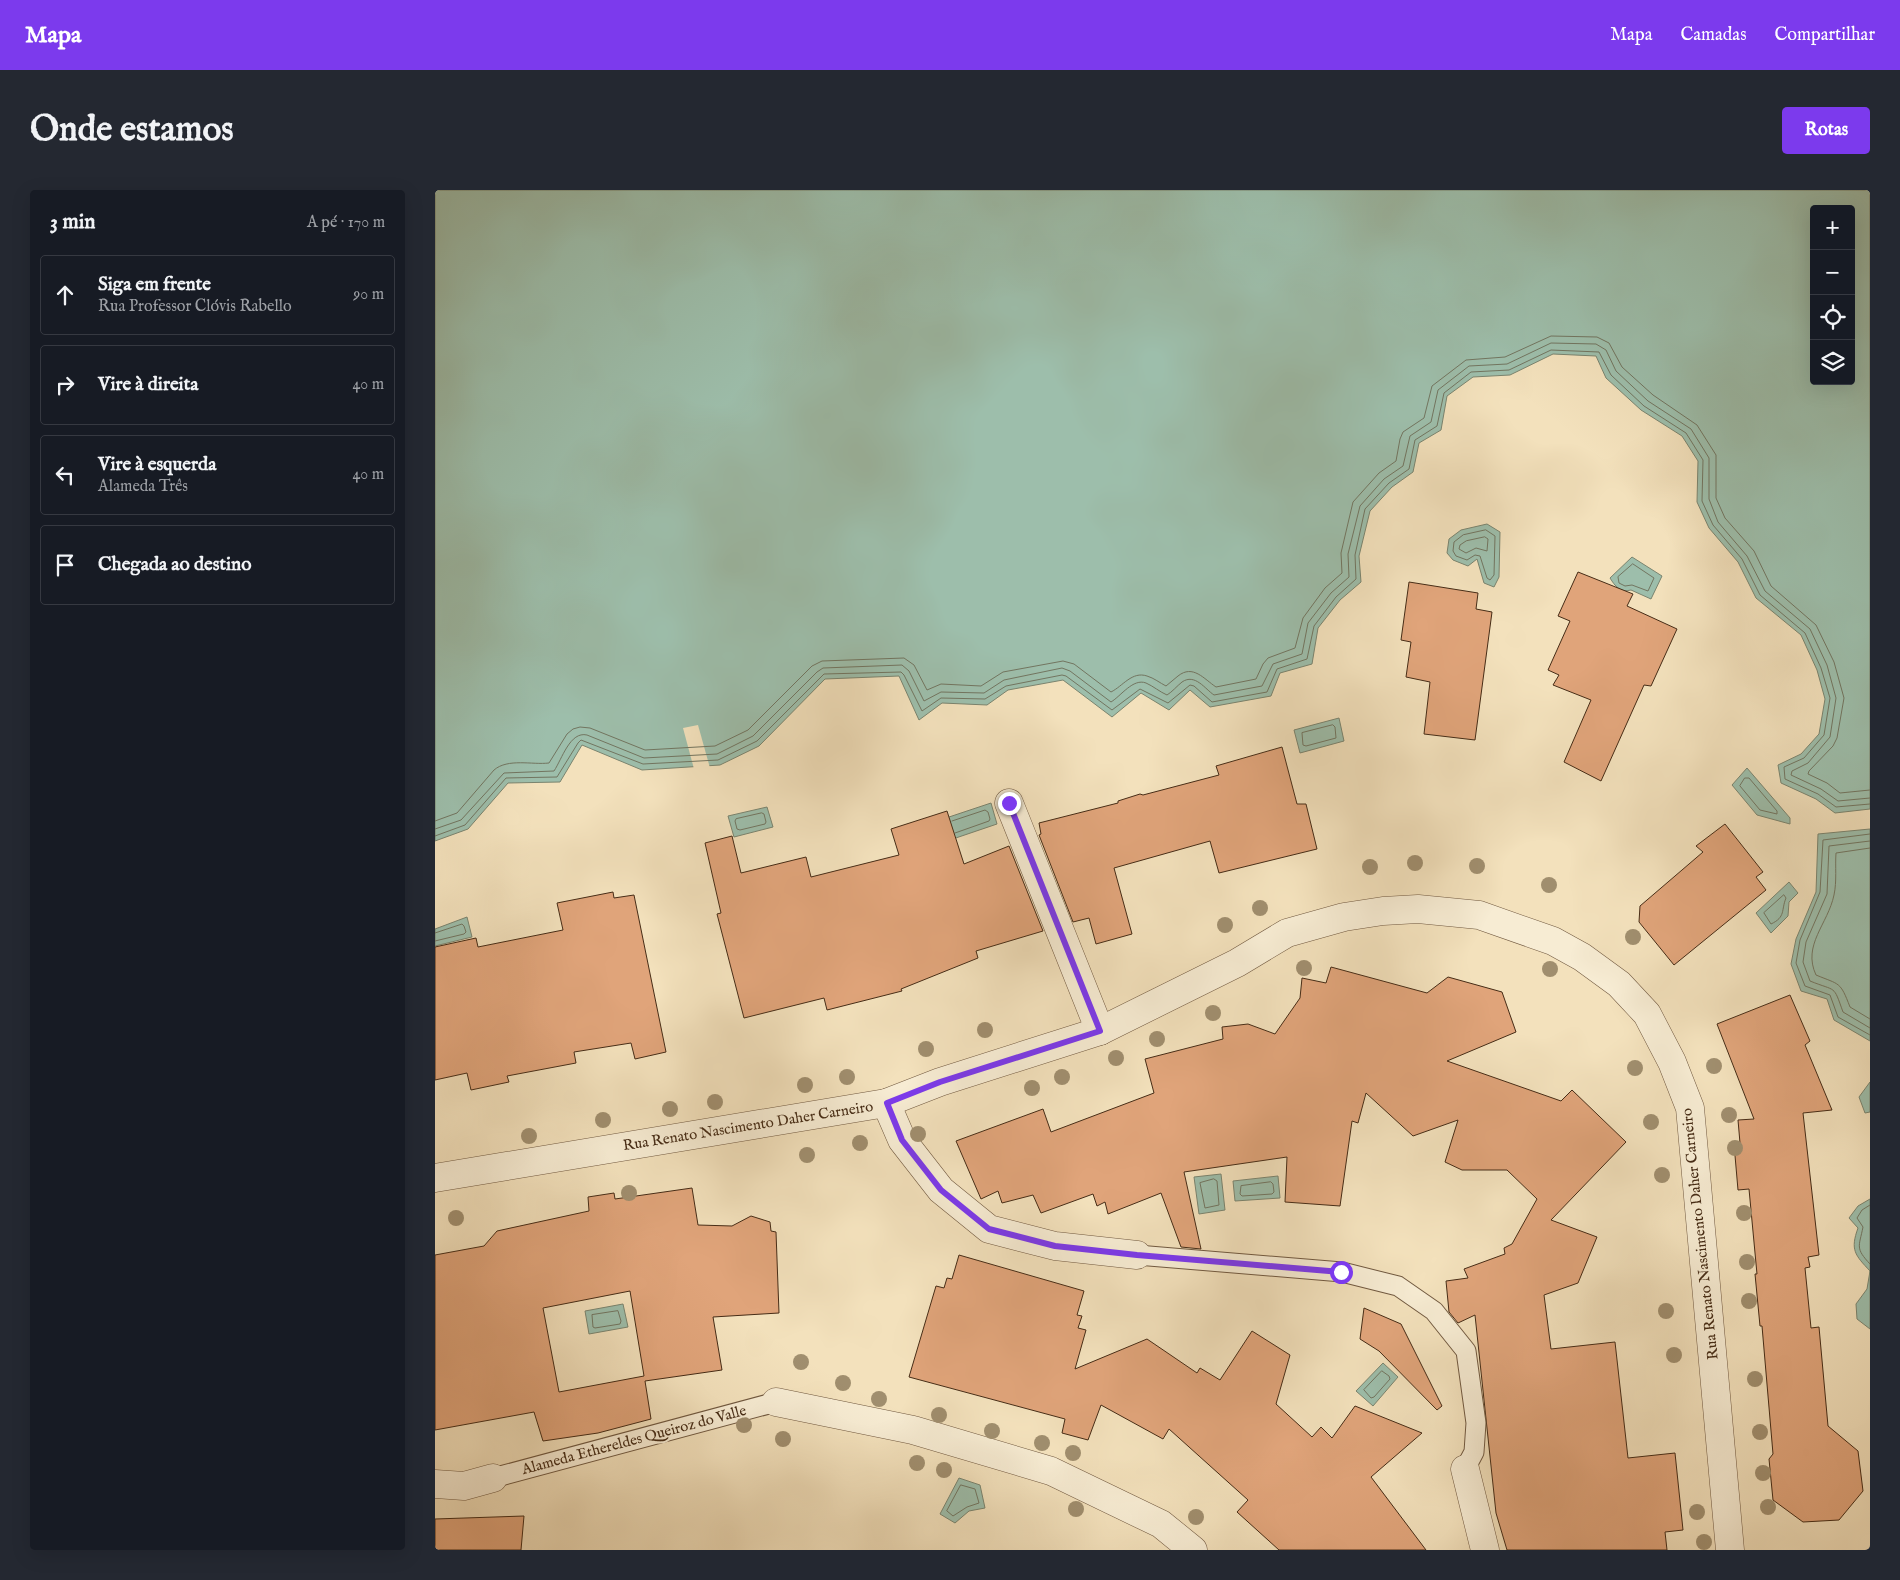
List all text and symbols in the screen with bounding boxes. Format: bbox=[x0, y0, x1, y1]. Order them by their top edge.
text: Mapa bbox=[25, 20, 81, 51]
text: Mapa bbox=[1610, 24, 1652, 47]
text: Camadas bbox=[1680, 24, 1746, 47]
text: Compartilhar bbox=[1774, 24, 1875, 47]
button: Rotas bbox=[1782, 107, 1870, 154]
text: Onde estamos bbox=[30, 108, 234, 153]
map controls bbox=[1810, 205, 1855, 385]
button: + bbox=[1810, 205, 1855, 250]
text: 3 min bbox=[50, 209, 95, 236]
text: A pé · 170 m bbox=[307, 213, 385, 233]
button: − bbox=[1810, 250, 1855, 295]
text: Siga em frente bbox=[98, 273, 211, 297]
icon: ahead bbox=[51, 281, 79, 309]
text: 90 m bbox=[353, 285, 384, 305]
button: locate bbox=[1810, 295, 1855, 340]
text: Rua Professor Clóvis Rabello bbox=[98, 297, 292, 317]
button: layers bbox=[1810, 340, 1855, 385]
icon: right bbox=[51, 371, 79, 399]
text: Vire à direita bbox=[98, 373, 198, 397]
text: 40 m bbox=[352, 375, 384, 395]
text: Vire à esquerda bbox=[98, 453, 216, 477]
icon: left bbox=[51, 461, 79, 489]
text: 40 m bbox=[352, 465, 384, 485]
text: Alameda Três bbox=[98, 477, 188, 497]
icon: arrive bbox=[51, 551, 79, 579]
text: Chegada ao destino bbox=[98, 553, 251, 577]
route end bbox=[998, 792, 1021, 815]
street label: Rua Renato Nascimento Daher Carneiro bbox=[622, 1097, 874, 1155]
street label: Rua Renato Nascimento Daher Carneiro bbox=[1677, 1107, 1723, 1361]
route start bbox=[1330, 1261, 1353, 1284]
street label: Alameda Ethereldes Queiroz do Valle bbox=[519, 1401, 748, 1479]

